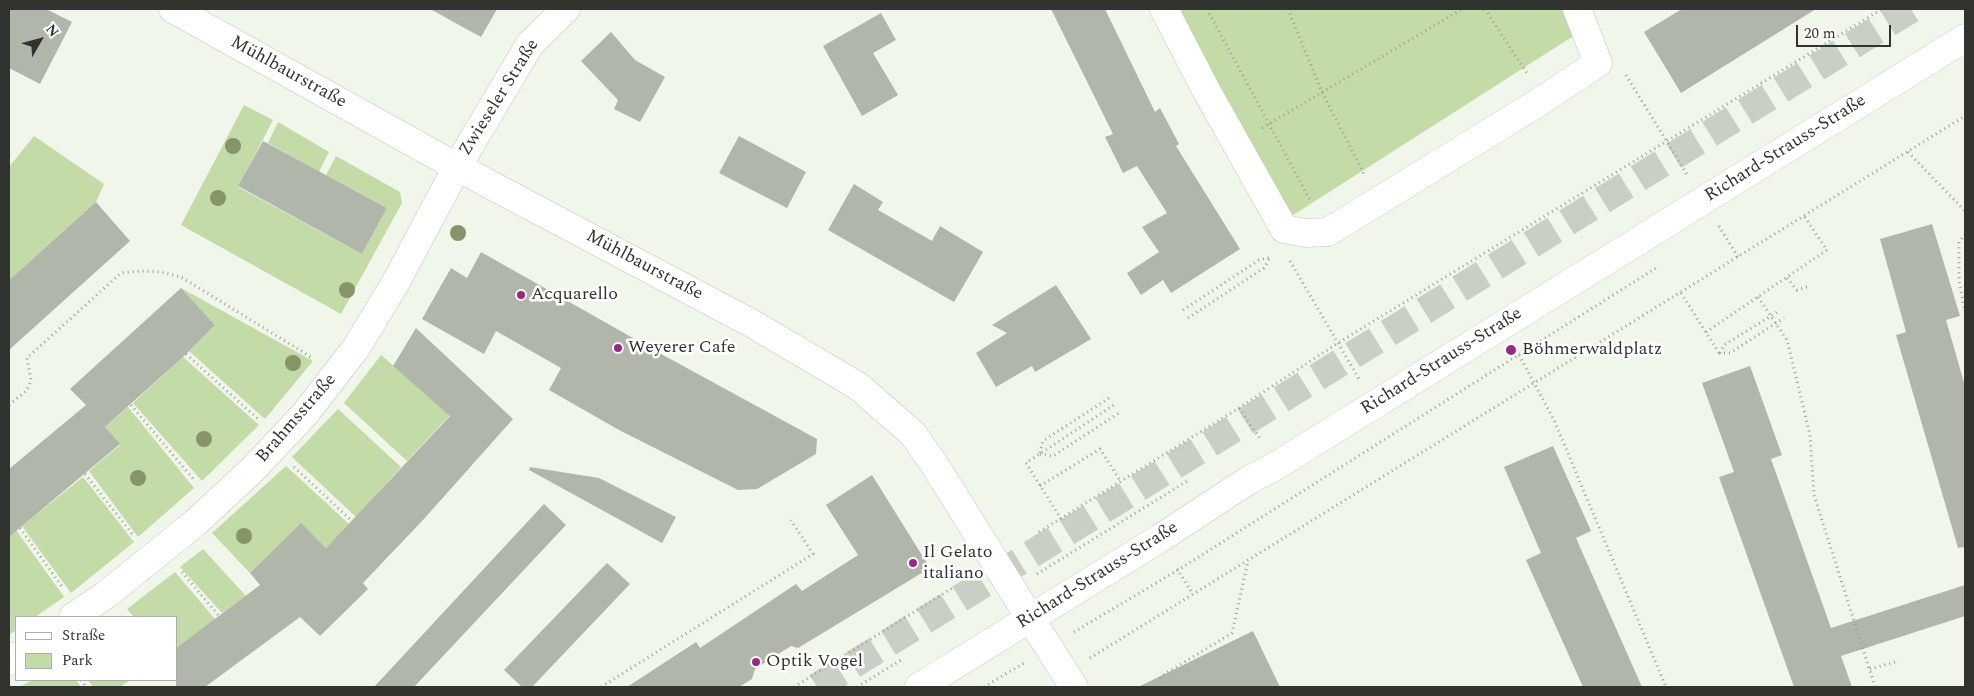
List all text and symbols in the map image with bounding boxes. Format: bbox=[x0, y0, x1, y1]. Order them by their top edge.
north arrow bbox=[15, 15, 65, 65]
scale bar bbox=[1799, 15, 1894, 47]
text: N bbox=[40, 19, 64, 41]
text: 20 m bbox=[1804, 22, 1836, 45]
street label: Mühlbaurstraße bbox=[226, 32, 350, 114]
street label: Zwieseler Straße bbox=[456, 36, 544, 160]
street label: Richard-Strauss-Straße bbox=[1701, 91, 1871, 207]
street label: Mühlbaurstraße bbox=[582, 226, 706, 306]
place label: Acquarello bbox=[531, 284, 618, 306]
marker: Acquarello bbox=[515, 289, 527, 301]
street label: Richard-Strauss-Straße bbox=[1357, 304, 1527, 420]
place label: Weyerer Cafe bbox=[628, 337, 735, 359]
place label: Böhmerwaldplatz bbox=[1522, 339, 1663, 361]
marker: Weyerer Cafe bbox=[612, 342, 624, 354]
marker: Böhmerwaldplatz bbox=[1504, 343, 1518, 357]
street label: Brahmsstraße bbox=[252, 370, 342, 468]
street label: Richard-Strauss-Straße bbox=[1013, 518, 1183, 634]
place label: Il Gelato italiano bbox=[923, 542, 993, 584]
marker: Il Gelato italiano bbox=[907, 557, 919, 569]
legend bbox=[15, 616, 178, 681]
text: Straße bbox=[62, 624, 105, 647]
text: Park bbox=[62, 649, 93, 672]
place label: Optik Vogel bbox=[766, 651, 863, 673]
marker: Optik Vogel bbox=[750, 656, 762, 668]

